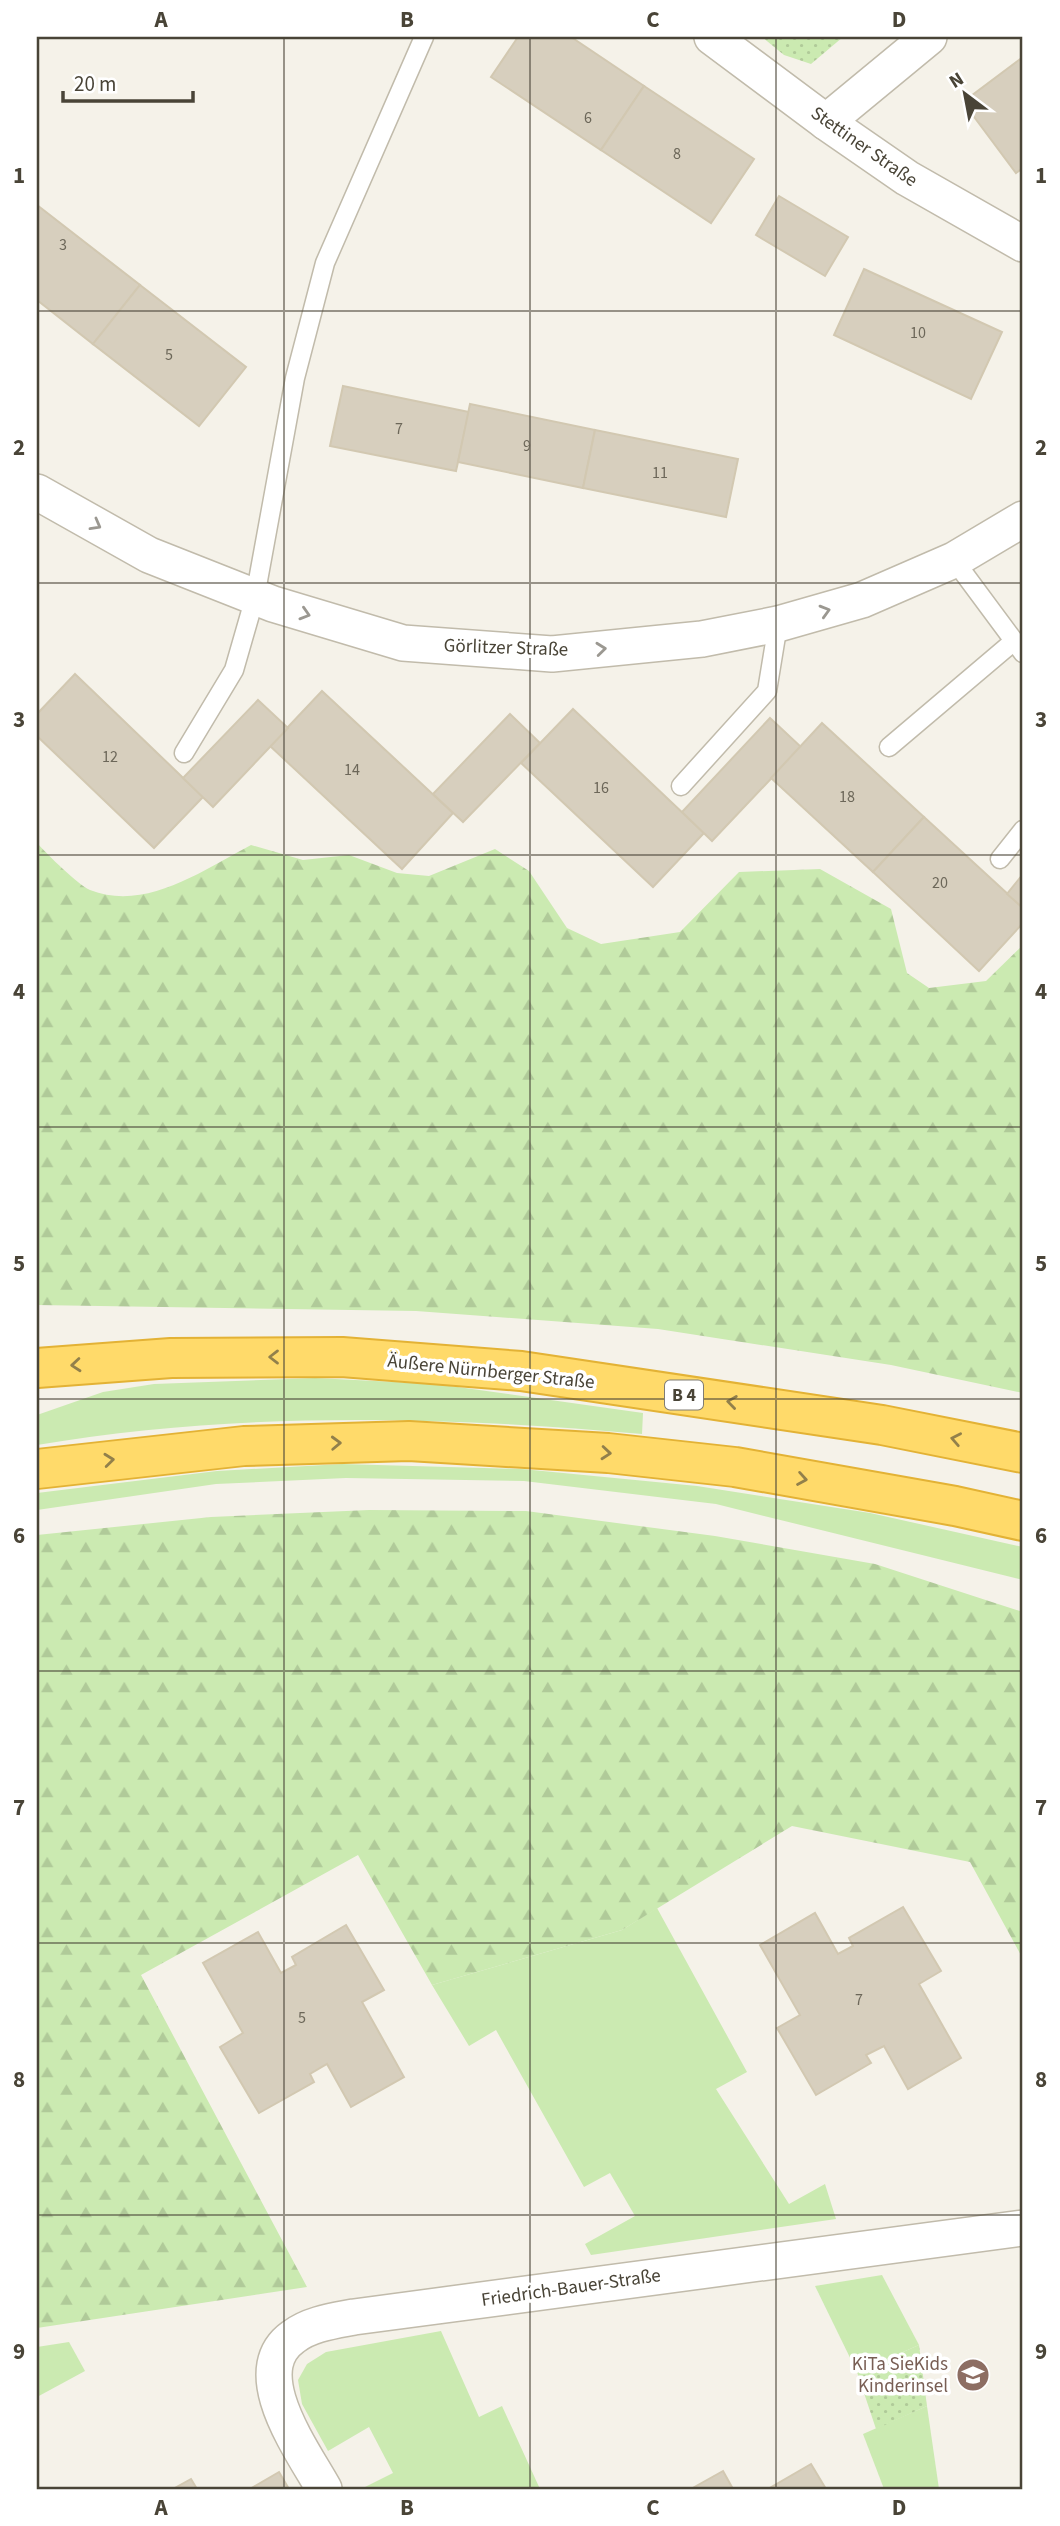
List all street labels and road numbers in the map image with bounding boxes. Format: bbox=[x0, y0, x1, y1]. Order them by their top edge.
street label: Stettiner Straße bbox=[805, 100, 923, 194]
street label: Görlitzer Straße bbox=[443, 632, 569, 664]
street label: Äußere Nürnberger Straße bbox=[386, 1348, 596, 1396]
road number: B 4 bbox=[665, 1380, 703, 1410]
street label: Friedrich-Bauer-Straße bbox=[480, 2262, 662, 2314]

